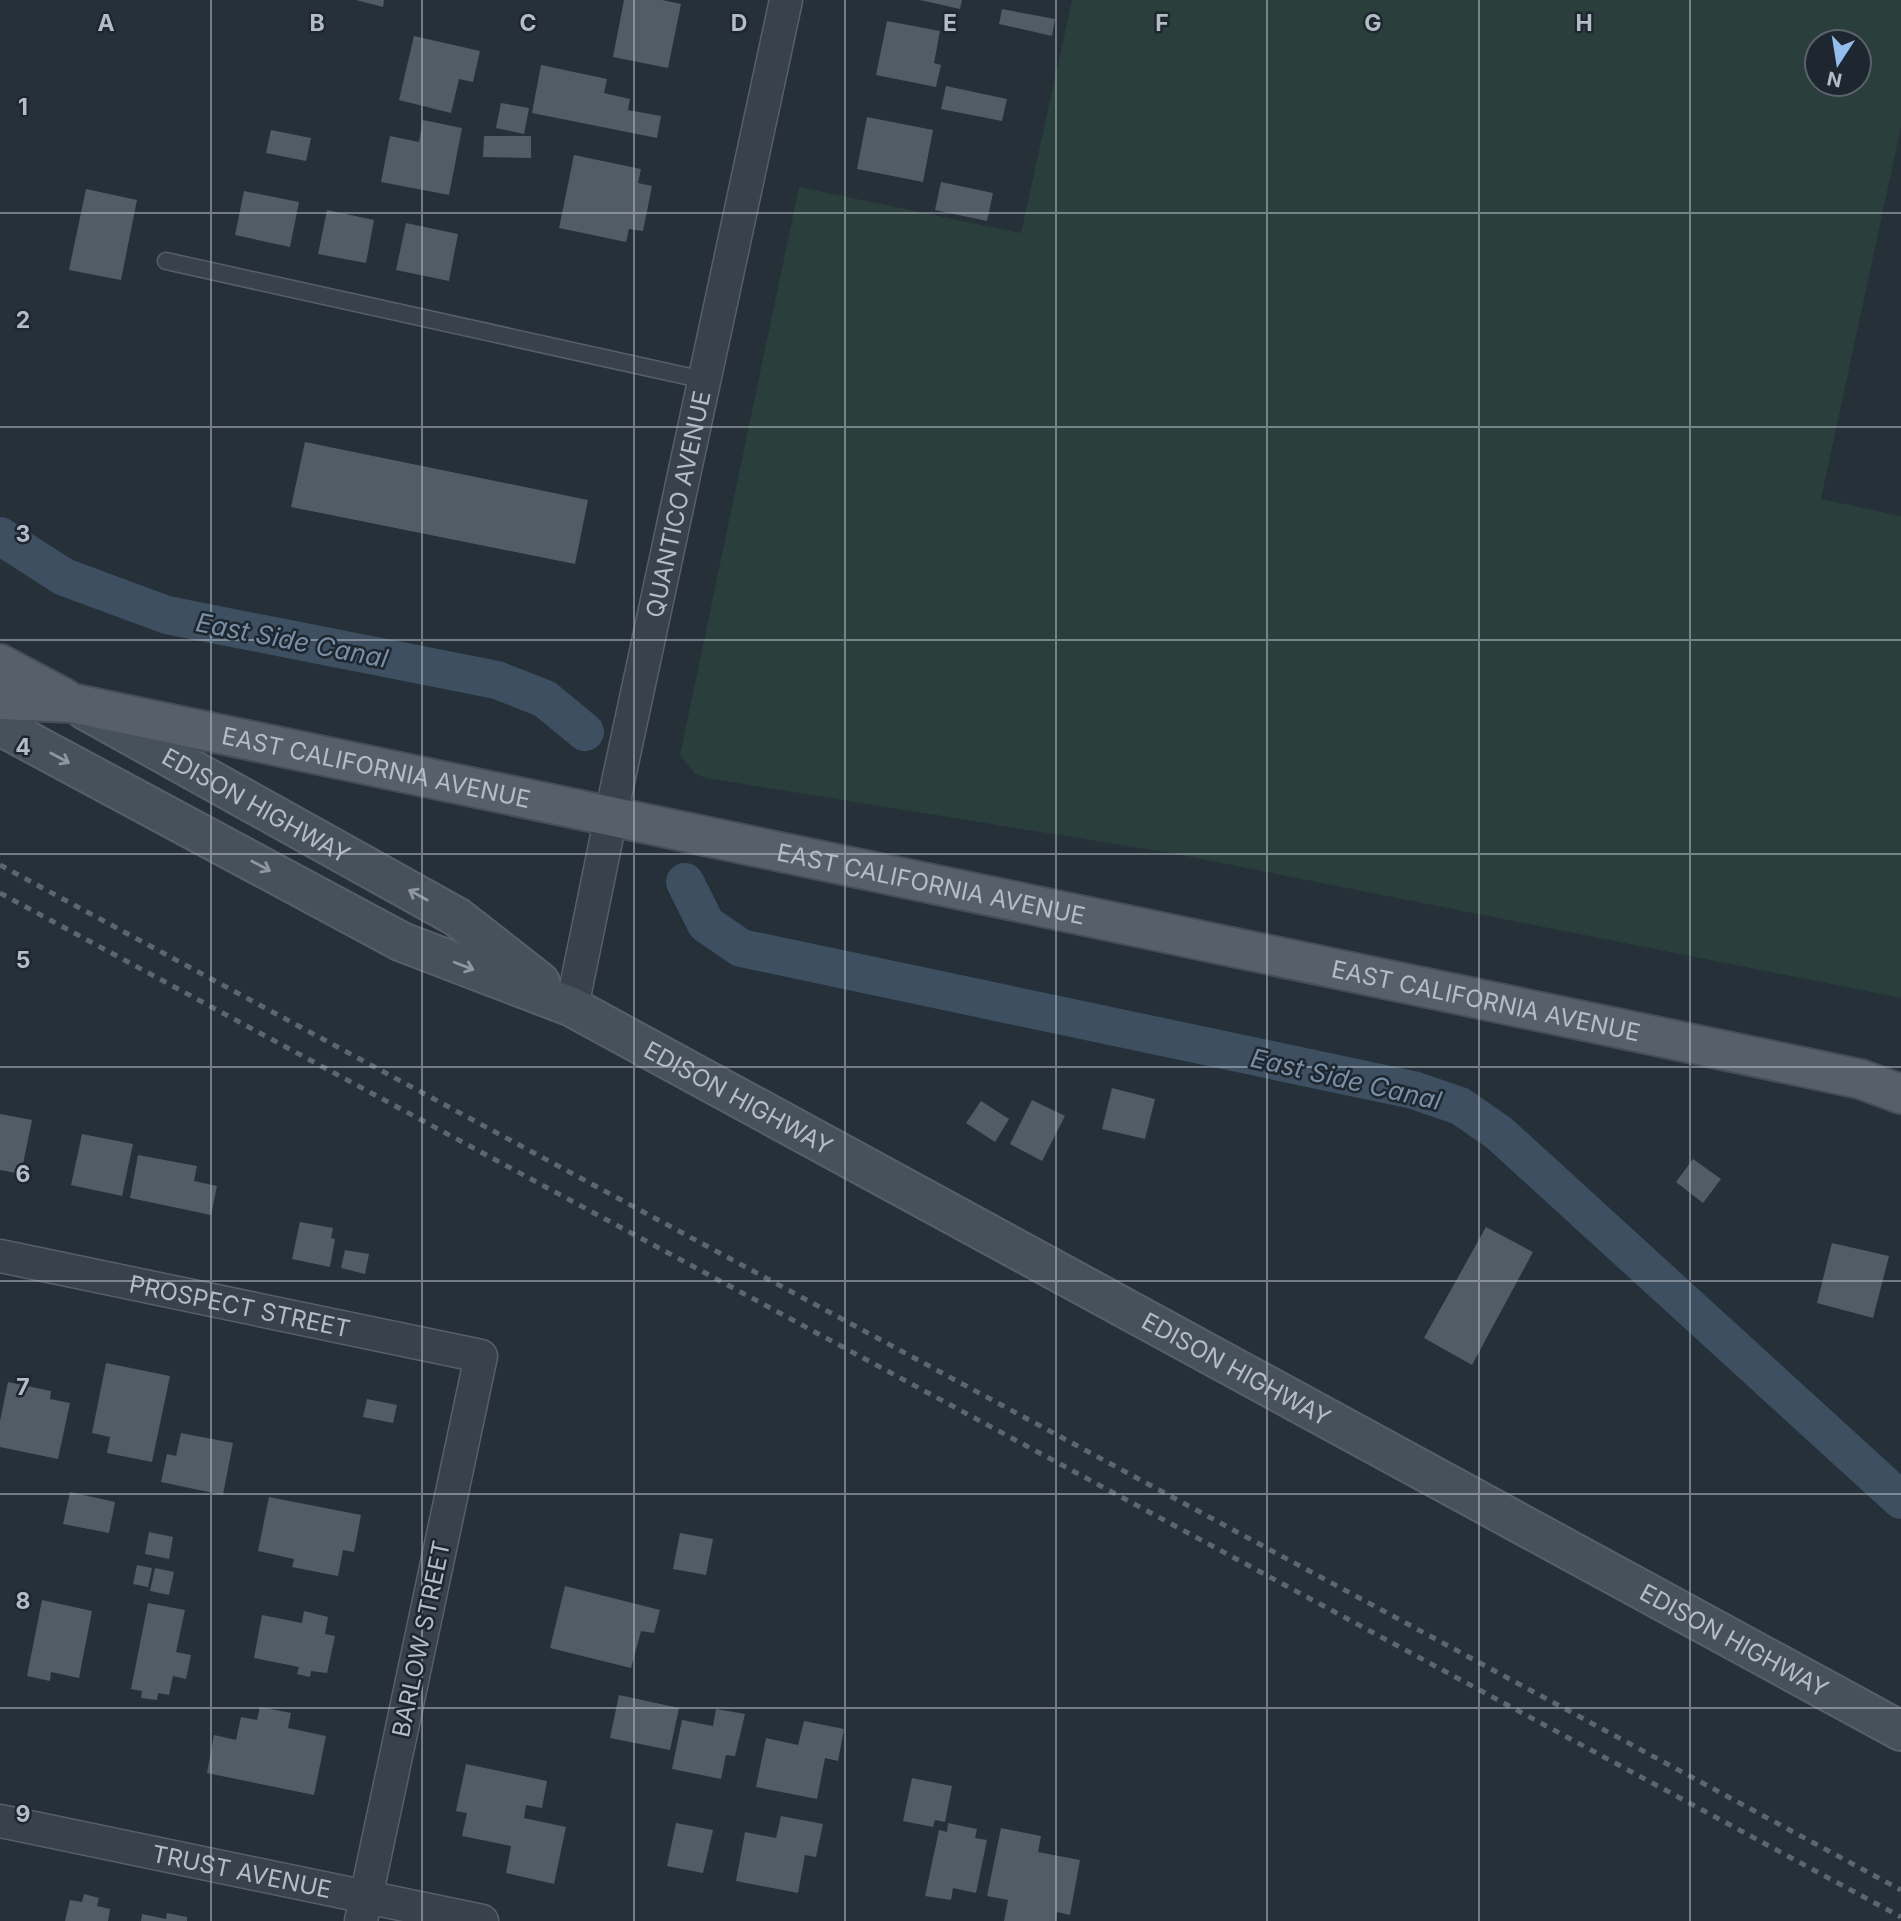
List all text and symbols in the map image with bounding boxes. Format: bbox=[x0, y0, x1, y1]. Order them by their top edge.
text: A bbox=[97, 9, 115, 37]
text: B bbox=[309, 9, 325, 37]
text: C bbox=[519, 9, 537, 37]
text: D bbox=[731, 9, 747, 37]
text: E bbox=[943, 9, 957, 37]
text: F bbox=[1155, 9, 1169, 37]
text: G bbox=[1364, 9, 1382, 37]
text: H bbox=[1575, 9, 1593, 37]
north arrow bbox=[1803, 28, 1873, 98]
text: N bbox=[1825, 66, 1844, 92]
text: 1 bbox=[18, 93, 28, 121]
text: 2 bbox=[16, 306, 30, 334]
street label: QUANTICO AVENUE bbox=[639, 388, 716, 620]
text: 3 bbox=[16, 520, 30, 548]
water label: East Side Canal bbox=[193, 606, 391, 674]
street label: EAST CALIFORNIA AVENUE bbox=[219, 720, 533, 814]
text: 4 bbox=[15, 733, 31, 761]
street label: EDISON HIGHWAY bbox=[157, 742, 355, 869]
one-way arrow bbox=[49, 752, 70, 765]
street label: EAST CALIFORNIA AVENUE bbox=[774, 837, 1088, 930]
one-way arrow bbox=[250, 859, 270, 873]
one-way arrow bbox=[408, 888, 428, 902]
text: 5 bbox=[16, 946, 30, 974]
street label: EAST CALIFORNIA AVENUE bbox=[1329, 954, 1643, 1047]
one-way arrow bbox=[453, 960, 475, 973]
street label: EDISON HIGHWAY bbox=[639, 1035, 838, 1161]
water label: East Side Canal bbox=[1248, 1042, 1445, 1116]
text: 6 bbox=[16, 1160, 30, 1188]
street label: PROSPECT STREET bbox=[127, 1269, 353, 1343]
street label: EDISON HIGHWAY bbox=[1137, 1306, 1336, 1432]
text: 7 bbox=[16, 1373, 30, 1401]
street label: BARLOW STREET bbox=[386, 1538, 456, 1740]
street label: EDISON HIGHWAY bbox=[1635, 1577, 1834, 1703]
text: 8 bbox=[16, 1587, 30, 1615]
text: 9 bbox=[16, 1800, 30, 1828]
street label: TRUST AVENUE bbox=[149, 1838, 334, 1904]

